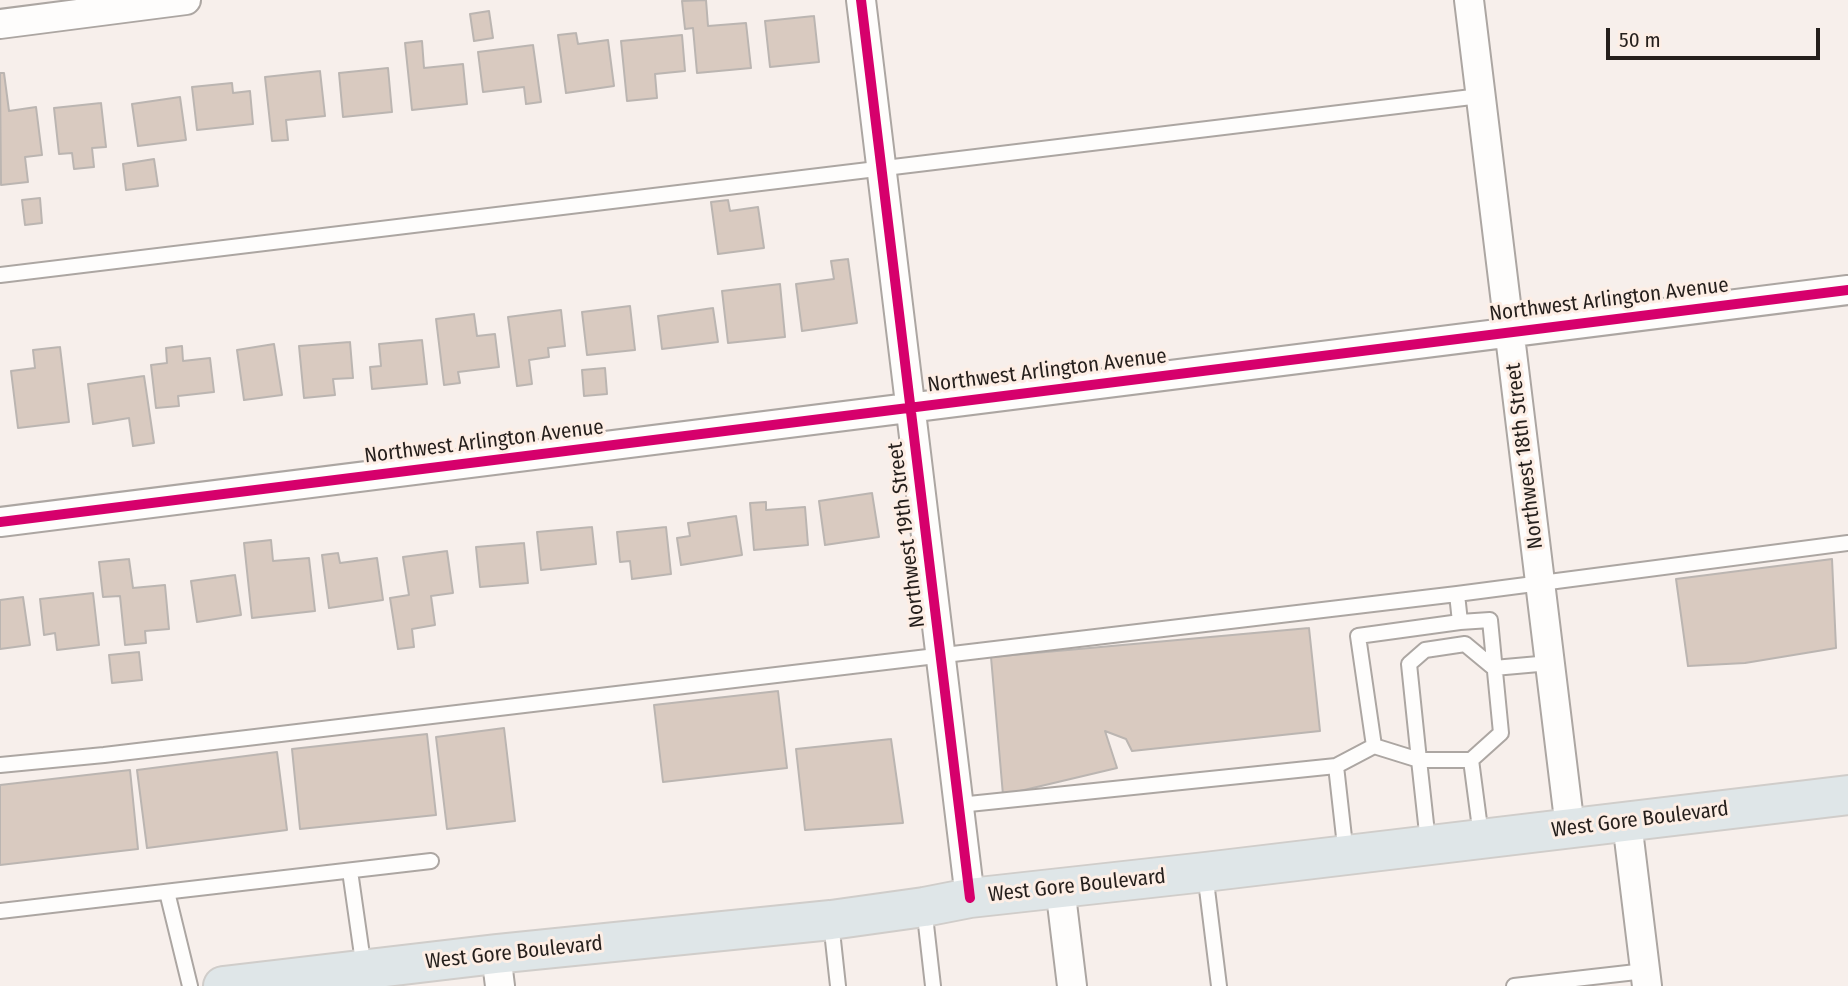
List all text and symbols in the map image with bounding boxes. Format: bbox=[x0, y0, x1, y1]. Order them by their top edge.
scale bar bbox=[1610, 14, 1824, 58]
text: 50 m bbox=[1619, 27, 1661, 53]
street label: Northwest Arlington Avenue bbox=[1488, 273, 1730, 327]
street label: Northwest Arlington Avenue bbox=[926, 344, 1168, 398]
street label: Northwest 18th Street bbox=[1501, 362, 1549, 550]
street label: Northwest Arlington Avenue bbox=[363, 415, 605, 469]
street label: Northwest 19th Street bbox=[883, 441, 931, 629]
street label: West Gore Boulevard bbox=[1550, 797, 1730, 843]
street label: West Gore Boulevard bbox=[987, 864, 1167, 908]
street label: West Gore Boulevard bbox=[424, 931, 604, 975]

